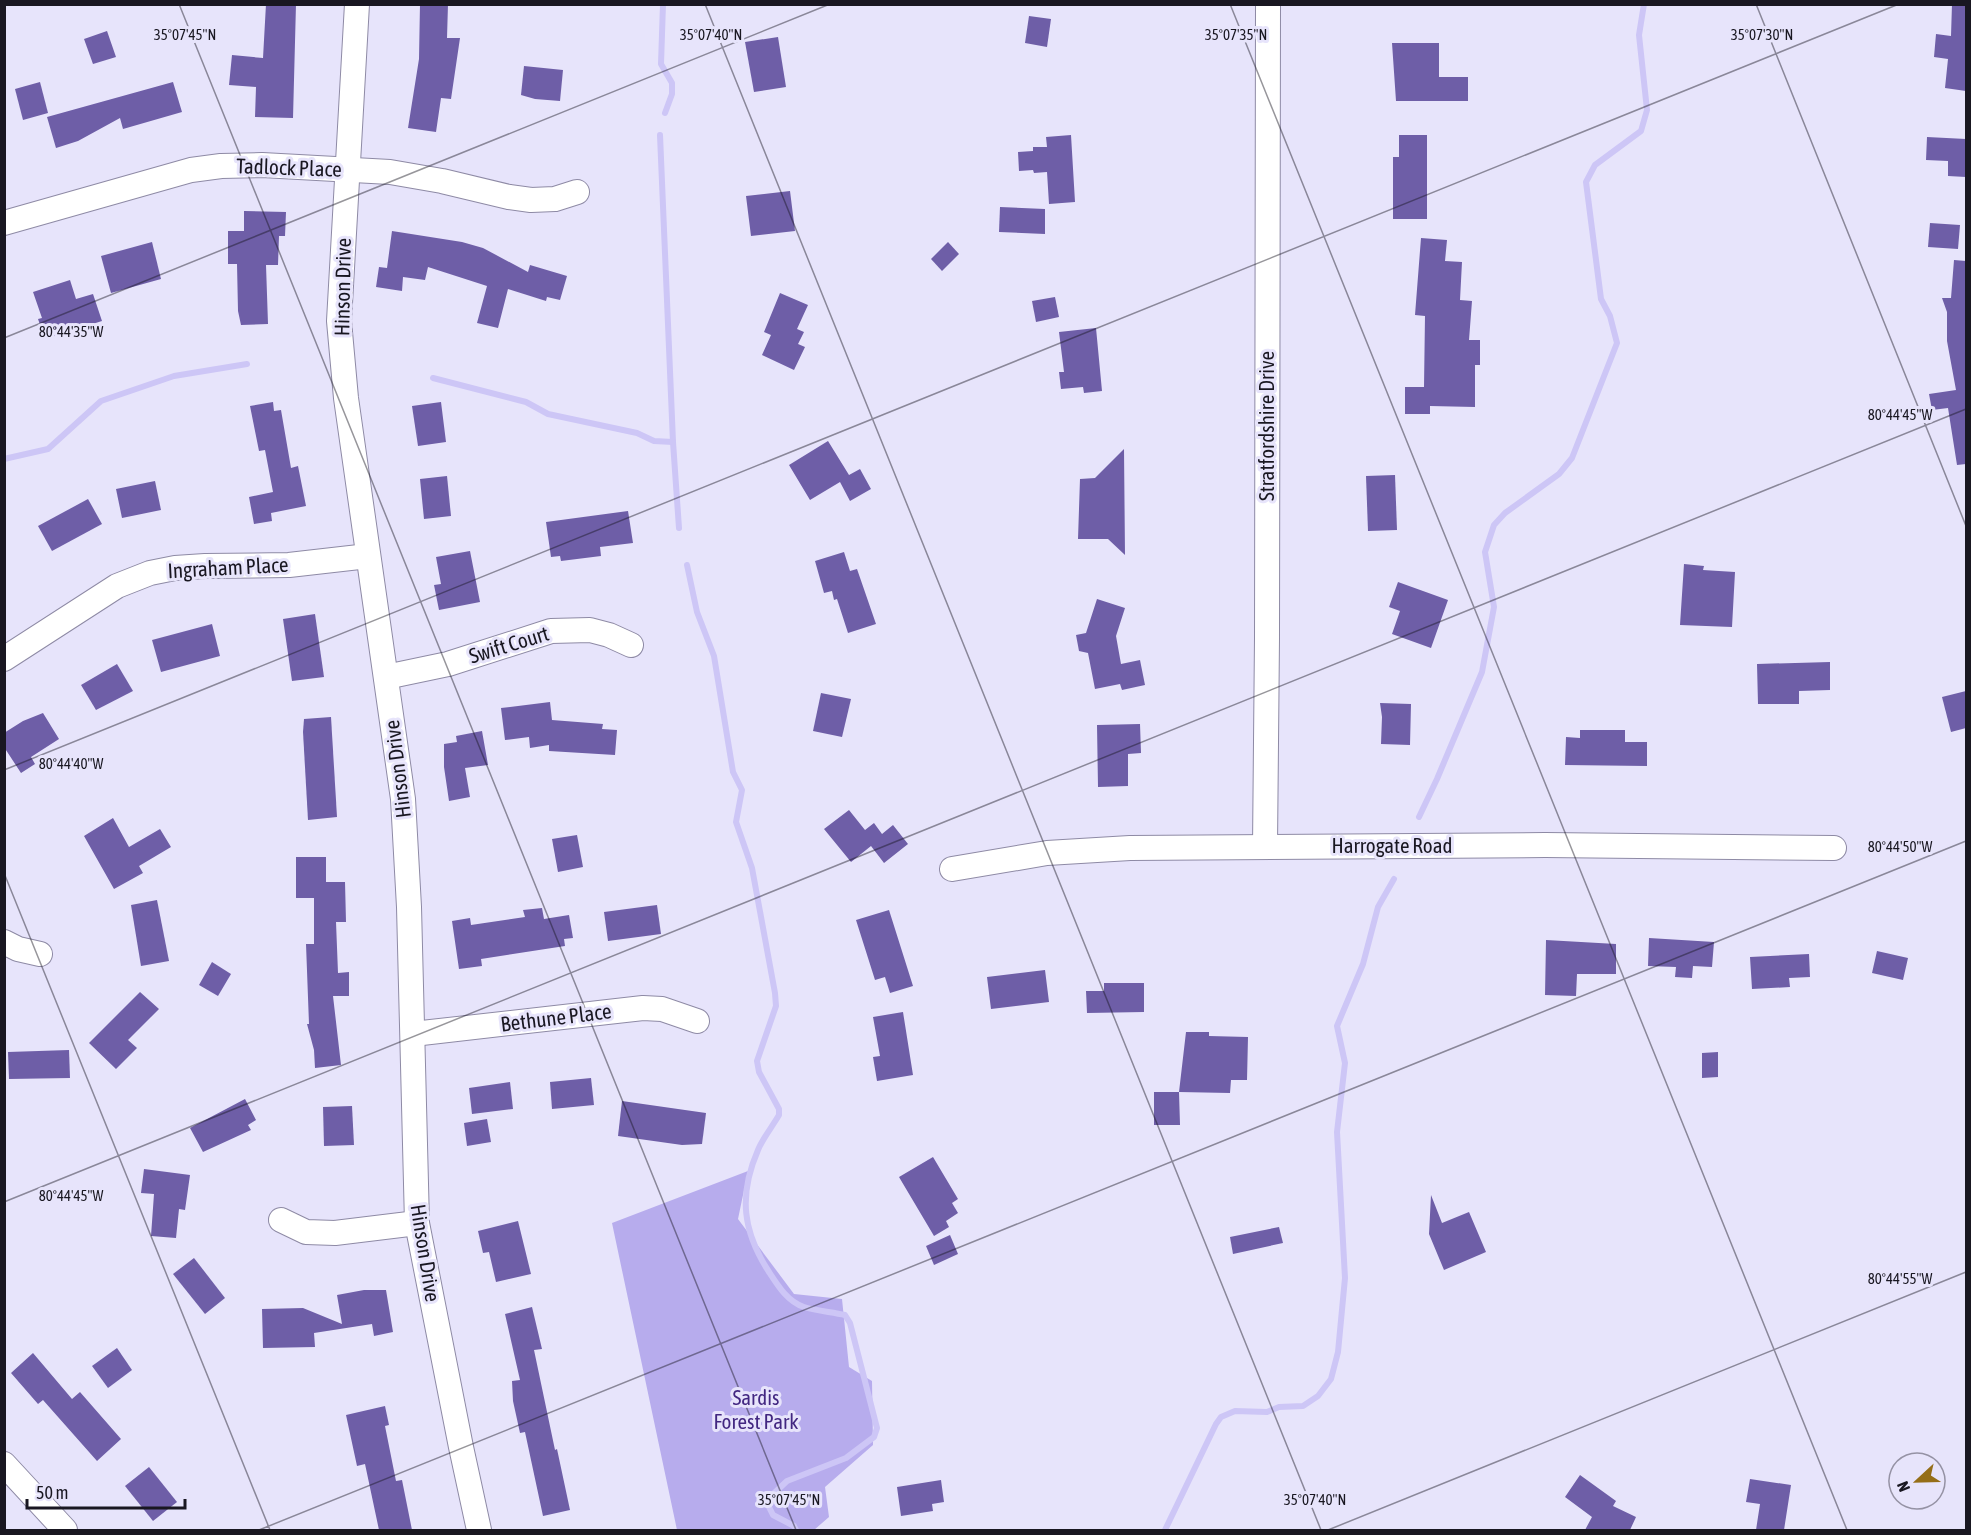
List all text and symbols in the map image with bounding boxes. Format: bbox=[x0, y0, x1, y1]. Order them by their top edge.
text: 35°07'45"N bbox=[154, 26, 216, 43]
text: 35°07'40"N bbox=[680, 26, 742, 43]
text: 35°07'35"N bbox=[1205, 26, 1267, 43]
text: 35°07'30"N bbox=[1731, 26, 1793, 43]
street label: Tadlock Place bbox=[236, 153, 342, 181]
street label: Hinson Drive bbox=[329, 238, 355, 336]
text: 80°44'35"W bbox=[39, 323, 103, 340]
street label: Stratfordshire Drive bbox=[1254, 351, 1278, 501]
text: 80°44'45"W bbox=[1868, 406, 1932, 423]
street label: Ingraham Place bbox=[167, 552, 289, 582]
street label: Swift Court bbox=[466, 621, 552, 668]
street label: Hinson Drive bbox=[379, 719, 415, 819]
text: 80°44'40"W bbox=[39, 755, 103, 772]
street label: Harrogate Road bbox=[1332, 833, 1452, 857]
text: 80°44'50"W bbox=[1868, 838, 1932, 855]
street label: Bethune Place bbox=[499, 998, 613, 1036]
text: 80°44'45"W bbox=[39, 1187, 103, 1204]
street label: Hinson Drive bbox=[406, 1202, 446, 1303]
text: 80°44'55"W bbox=[1868, 1270, 1932, 1287]
park label: Sardis Forest Park bbox=[713, 1385, 799, 1433]
north arrow bbox=[1887, 1451, 1947, 1511]
scale bar bbox=[27, 1472, 184, 1510]
text: N bbox=[1893, 1479, 1913, 1494]
text: 50 m bbox=[36, 1482, 68, 1503]
text: 35°07'45"N bbox=[758, 1491, 820, 1508]
text: 35°07'40"N bbox=[1284, 1491, 1346, 1508]

